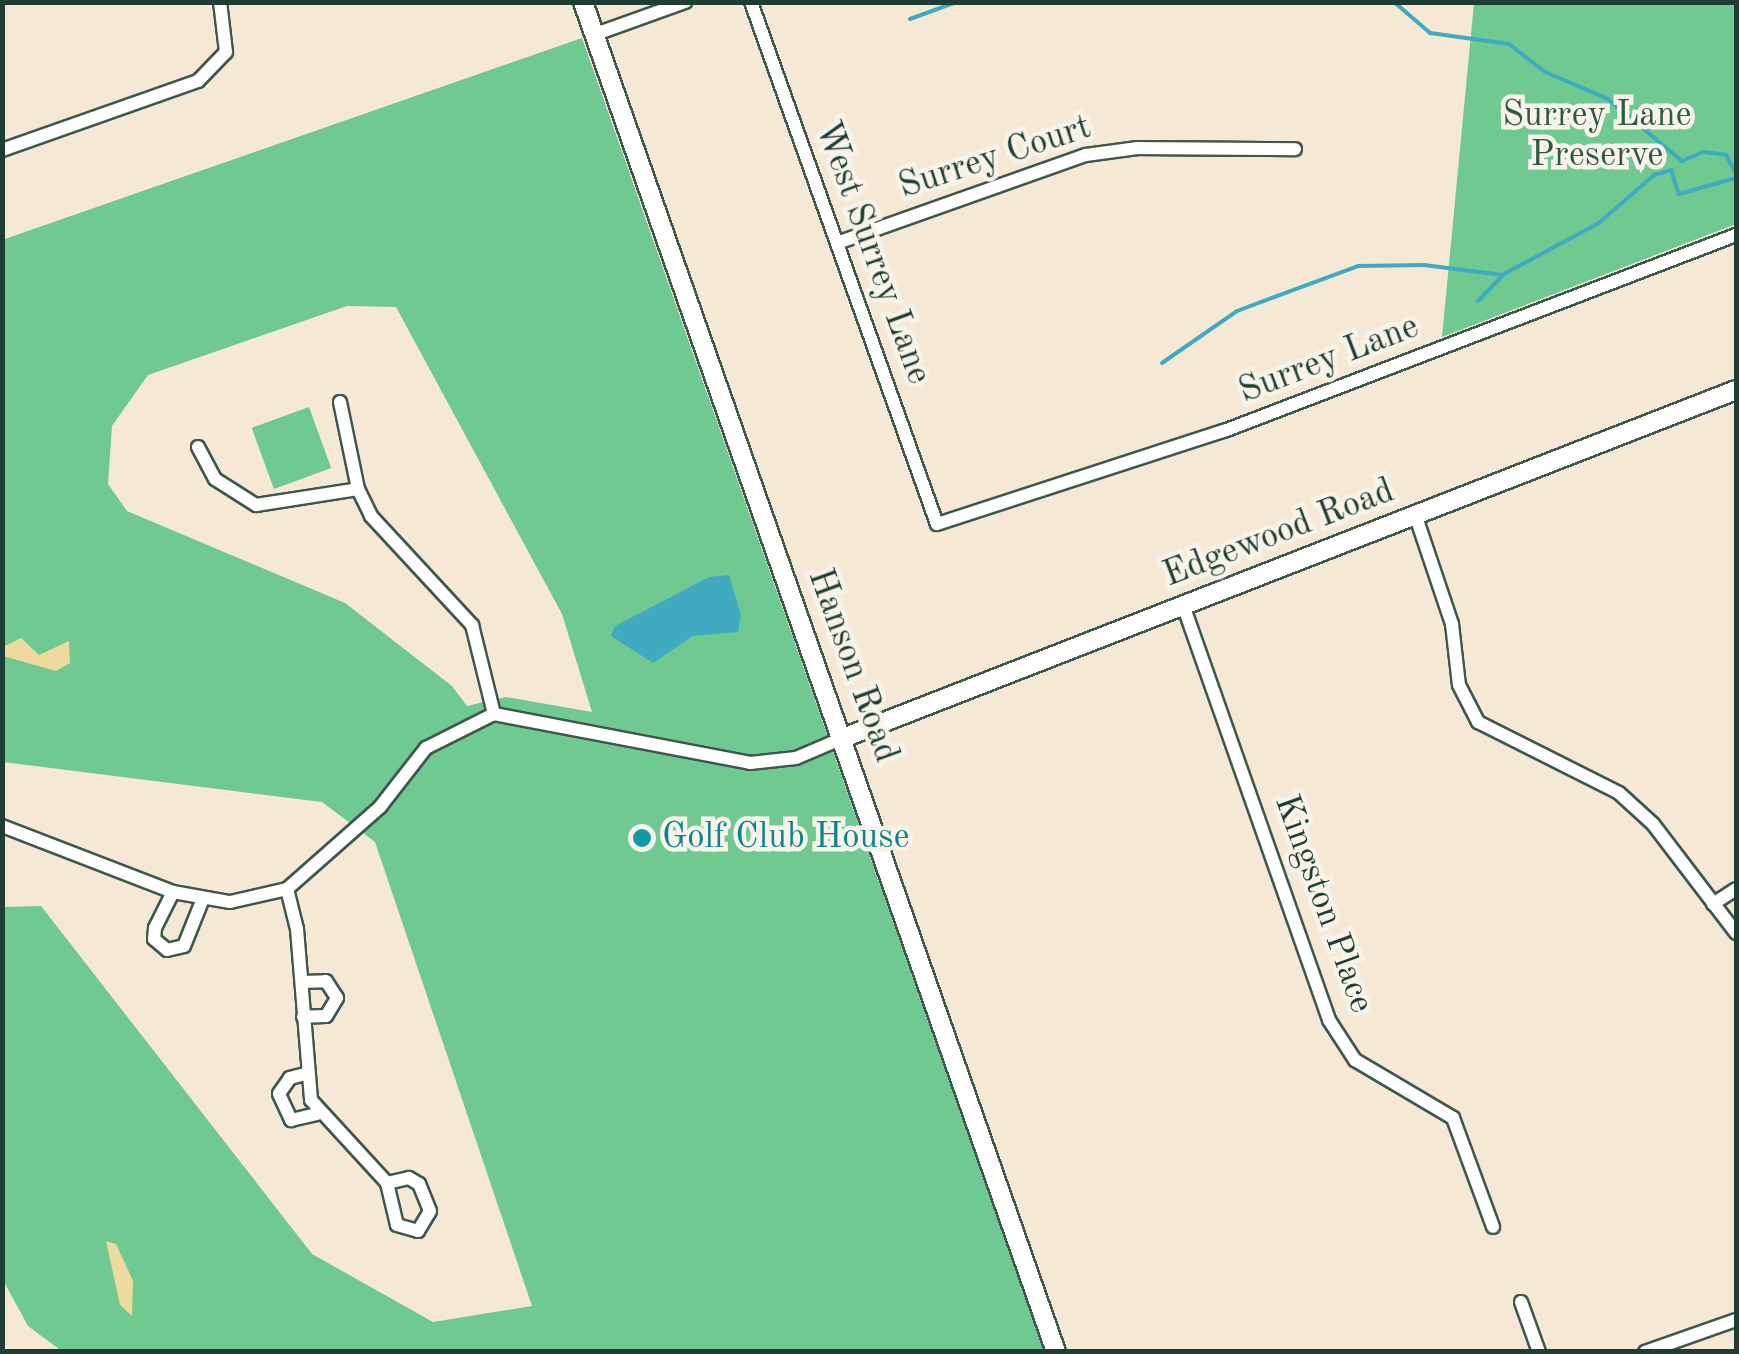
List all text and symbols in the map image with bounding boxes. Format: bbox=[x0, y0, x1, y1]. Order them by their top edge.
park label: Surrey Lane Preserve bbox=[1502, 95, 1692, 177]
street label: Surrey Court bbox=[894, 107, 1096, 209]
street label: West Surrey Lane bbox=[805, 116, 939, 390]
street label: Surrey Lane bbox=[1233, 306, 1425, 414]
street label: Edgewood Road bbox=[1158, 471, 1400, 597]
street label: Hanson Road bbox=[798, 563, 906, 769]
street label: Kingston Place bbox=[1264, 789, 1382, 1019]
place label: Golf Club House bbox=[662, 817, 910, 859]
marker: Golf Club House bbox=[631, 827, 653, 849]

